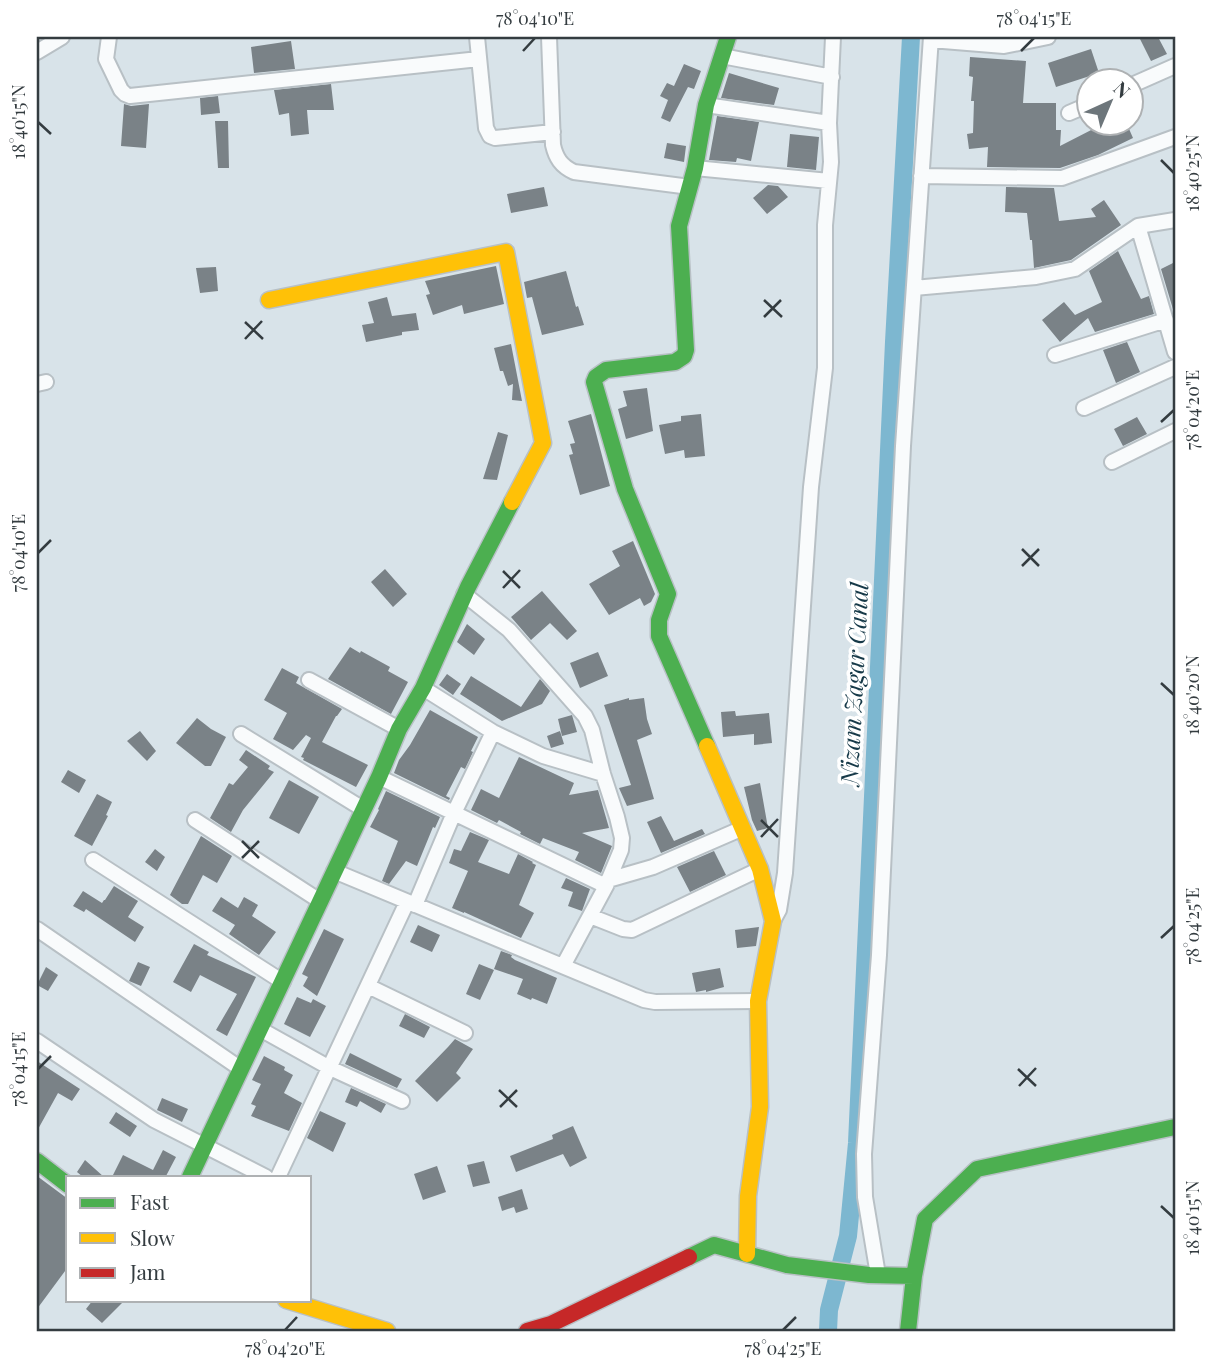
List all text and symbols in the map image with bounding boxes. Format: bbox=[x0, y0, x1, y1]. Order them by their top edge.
text: 78°04'10"E bbox=[496, 6, 574, 30]
text: 78°04'15"E bbox=[997, 6, 1072, 30]
north arrow bbox=[1076, 66, 1146, 136]
text: N bbox=[1109, 75, 1137, 103]
text: 18°40'15"N bbox=[6, 84, 30, 160]
text: 18°40'25"N bbox=[1180, 134, 1204, 212]
text: 78°04'20"E bbox=[1180, 370, 1204, 450]
text: 78°04'10"E bbox=[6, 514, 30, 592]
water label: Nizam Zagar Canal bbox=[832, 580, 874, 788]
text: 18°40'20"N bbox=[1180, 654, 1204, 735]
text: 78°04'25"E bbox=[1180, 887, 1204, 965]
text: 78°04'15"E bbox=[6, 1031, 30, 1106]
legend bbox=[66, 1176, 312, 1302]
text: 18°40'15"N bbox=[1180, 1180, 1204, 1256]
text: Fast bbox=[130, 1187, 169, 1215]
text: Slow bbox=[130, 1223, 175, 1251]
text: Jam bbox=[129, 1257, 166, 1285]
text: 78°04'20"E bbox=[245, 1336, 325, 1360]
text: 78°04'25"E bbox=[744, 1336, 822, 1360]

